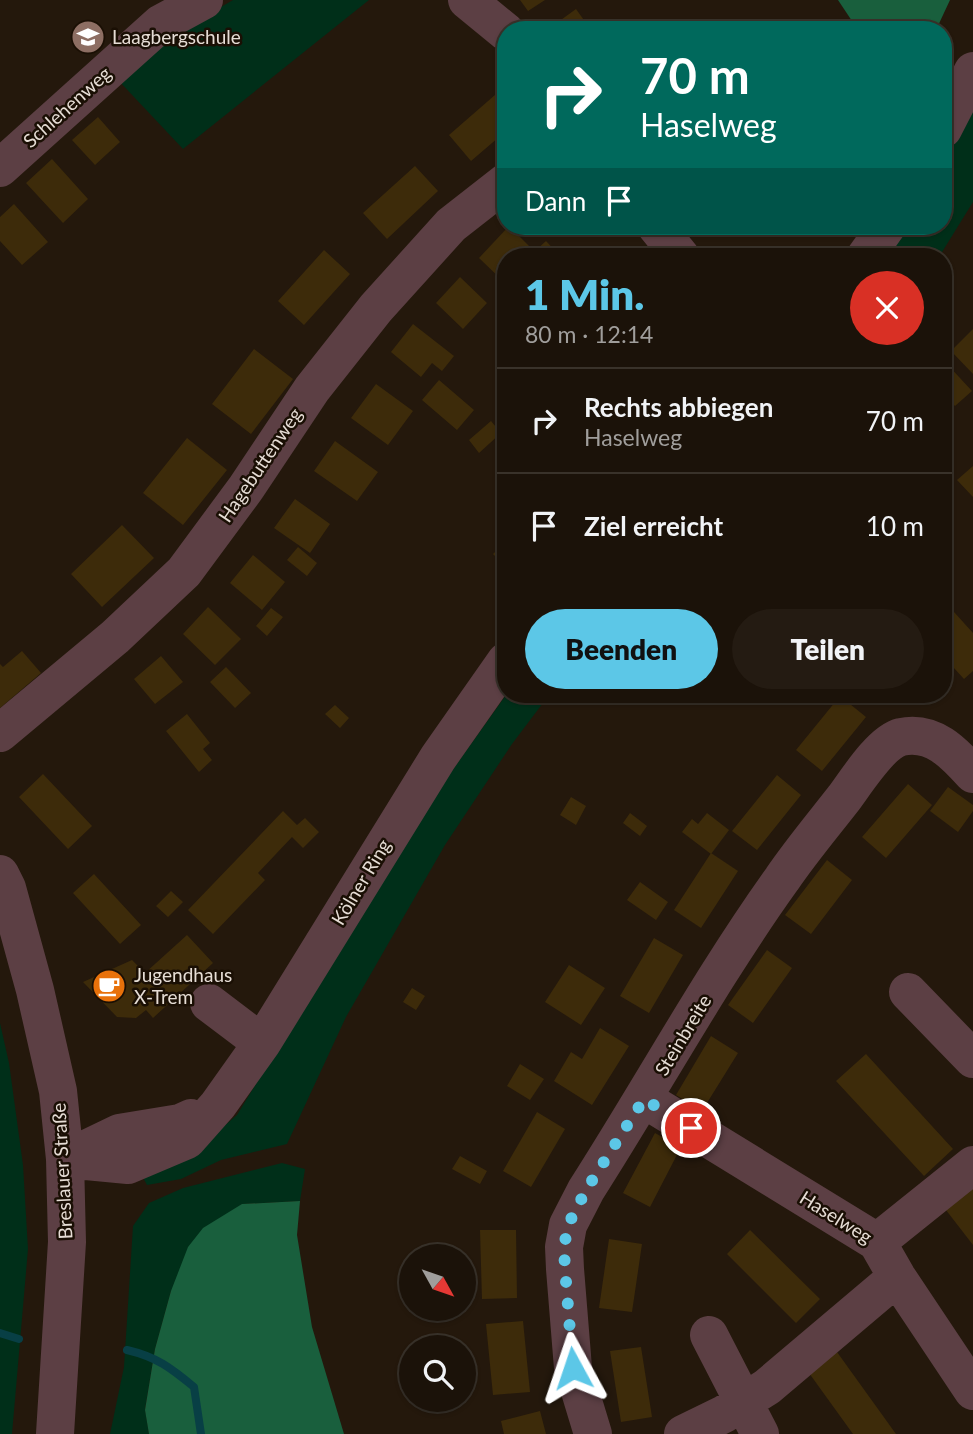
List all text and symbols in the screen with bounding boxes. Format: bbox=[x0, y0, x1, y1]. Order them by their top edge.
school or university icon: Laagbergschule bbox=[69, 18, 107, 56]
place label: Laagbergschule bbox=[112, 25, 241, 48]
text: 70 m bbox=[640, 46, 750, 104]
icon: right bbox=[525, 49, 616, 140]
street label: Schlehenweg bbox=[18, 61, 115, 152]
text: Haselweg bbox=[640, 105, 777, 144]
icon: arrive bbox=[600, 182, 638, 220]
text: Dann bbox=[525, 185, 586, 217]
text: 1 Min. bbox=[525, 269, 644, 319]
button: close bbox=[850, 271, 924, 345]
text: 80 m · 12:14 bbox=[525, 320, 653, 348]
text: Rechts abbiegen bbox=[584, 391, 773, 423]
icon: right bbox=[525, 402, 563, 440]
street label: Hagebuttenweg bbox=[213, 403, 306, 526]
text: 70 m bbox=[866, 405, 924, 437]
text: Haselweg bbox=[584, 423, 682, 451]
icon: arrive bbox=[525, 507, 563, 545]
text: Ziel erreicht bbox=[584, 510, 723, 542]
text: 10 m bbox=[866, 510, 924, 542]
button: Beenden bbox=[525, 609, 718, 689]
button: Teilen bbox=[732, 609, 924, 689]
street label: Kölner Ring bbox=[326, 835, 395, 929]
place label: Jugendhaus X-Trem bbox=[134, 963, 232, 1008]
cafe icon: Jugendhaus X-Trem bbox=[90, 967, 128, 1005]
street label: Steinbreite bbox=[649, 990, 716, 1079]
pin bbox=[661, 1098, 721, 1158]
street label: Breslauer Straße bbox=[46, 1102, 77, 1240]
icon: arrive bbox=[672, 1109, 710, 1147]
street label: Haselweg bbox=[796, 1185, 877, 1248]
north arrow bbox=[399, 1244, 476, 1321]
map controls bbox=[399, 1244, 476, 1412]
position arrow bbox=[536, 1331, 610, 1405]
button: search bbox=[399, 1335, 476, 1412]

